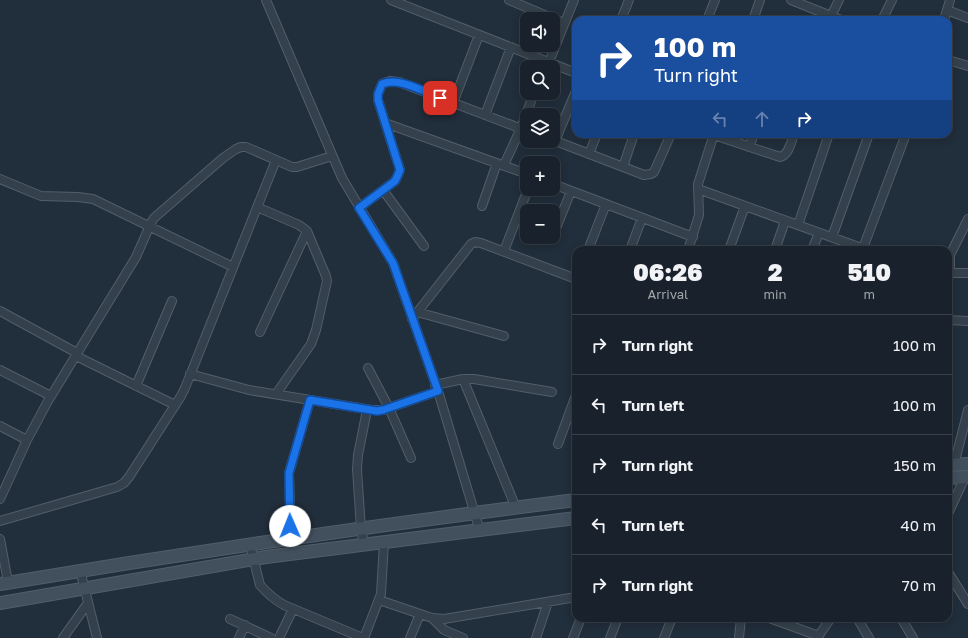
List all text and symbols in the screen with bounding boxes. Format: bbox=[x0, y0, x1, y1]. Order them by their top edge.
map controls bbox=[520, 12, 560, 244]
button: sound bbox=[520, 12, 560, 52]
text: 100 m bbox=[654, 30, 736, 63]
icon: right bbox=[588, 32, 640, 84]
button: search bbox=[520, 60, 560, 100]
text: Turn right bbox=[654, 64, 738, 86]
pin bbox=[423, 81, 457, 115]
icon: arrive bbox=[429, 87, 451, 109]
button: layers bbox=[520, 108, 560, 148]
icon: left bbox=[709, 108, 731, 130]
icon: ahead bbox=[751, 108, 773, 130]
icon: right bbox=[793, 108, 815, 130]
button: + bbox=[520, 156, 560, 196]
button: − bbox=[520, 204, 560, 244]
text: 06:26 bbox=[633, 257, 703, 286]
text: 2 bbox=[768, 257, 783, 286]
text: 510 bbox=[847, 257, 891, 286]
text: Arrival bbox=[647, 286, 688, 302]
text: min bbox=[764, 286, 787, 302]
text: m bbox=[864, 286, 875, 302]
icon: right bbox=[588, 334, 610, 356]
text: Turn right bbox=[622, 336, 693, 354]
text: 100 m bbox=[893, 336, 936, 354]
icon: left bbox=[588, 394, 610, 416]
text: Turn left bbox=[622, 396, 684, 414]
text: 100 m bbox=[893, 396, 936, 414]
icon: right bbox=[588, 454, 610, 476]
text: Turn right bbox=[622, 456, 693, 474]
text: 150 m bbox=[894, 456, 936, 474]
position arrow bbox=[269, 505, 311, 547]
icon: left bbox=[588, 514, 610, 536]
text: Turn left bbox=[622, 516, 684, 534]
text: 40 m bbox=[901, 516, 936, 534]
icon: right bbox=[588, 574, 610, 596]
text: Turn right bbox=[622, 576, 693, 594]
text: 70 m bbox=[902, 576, 936, 594]

